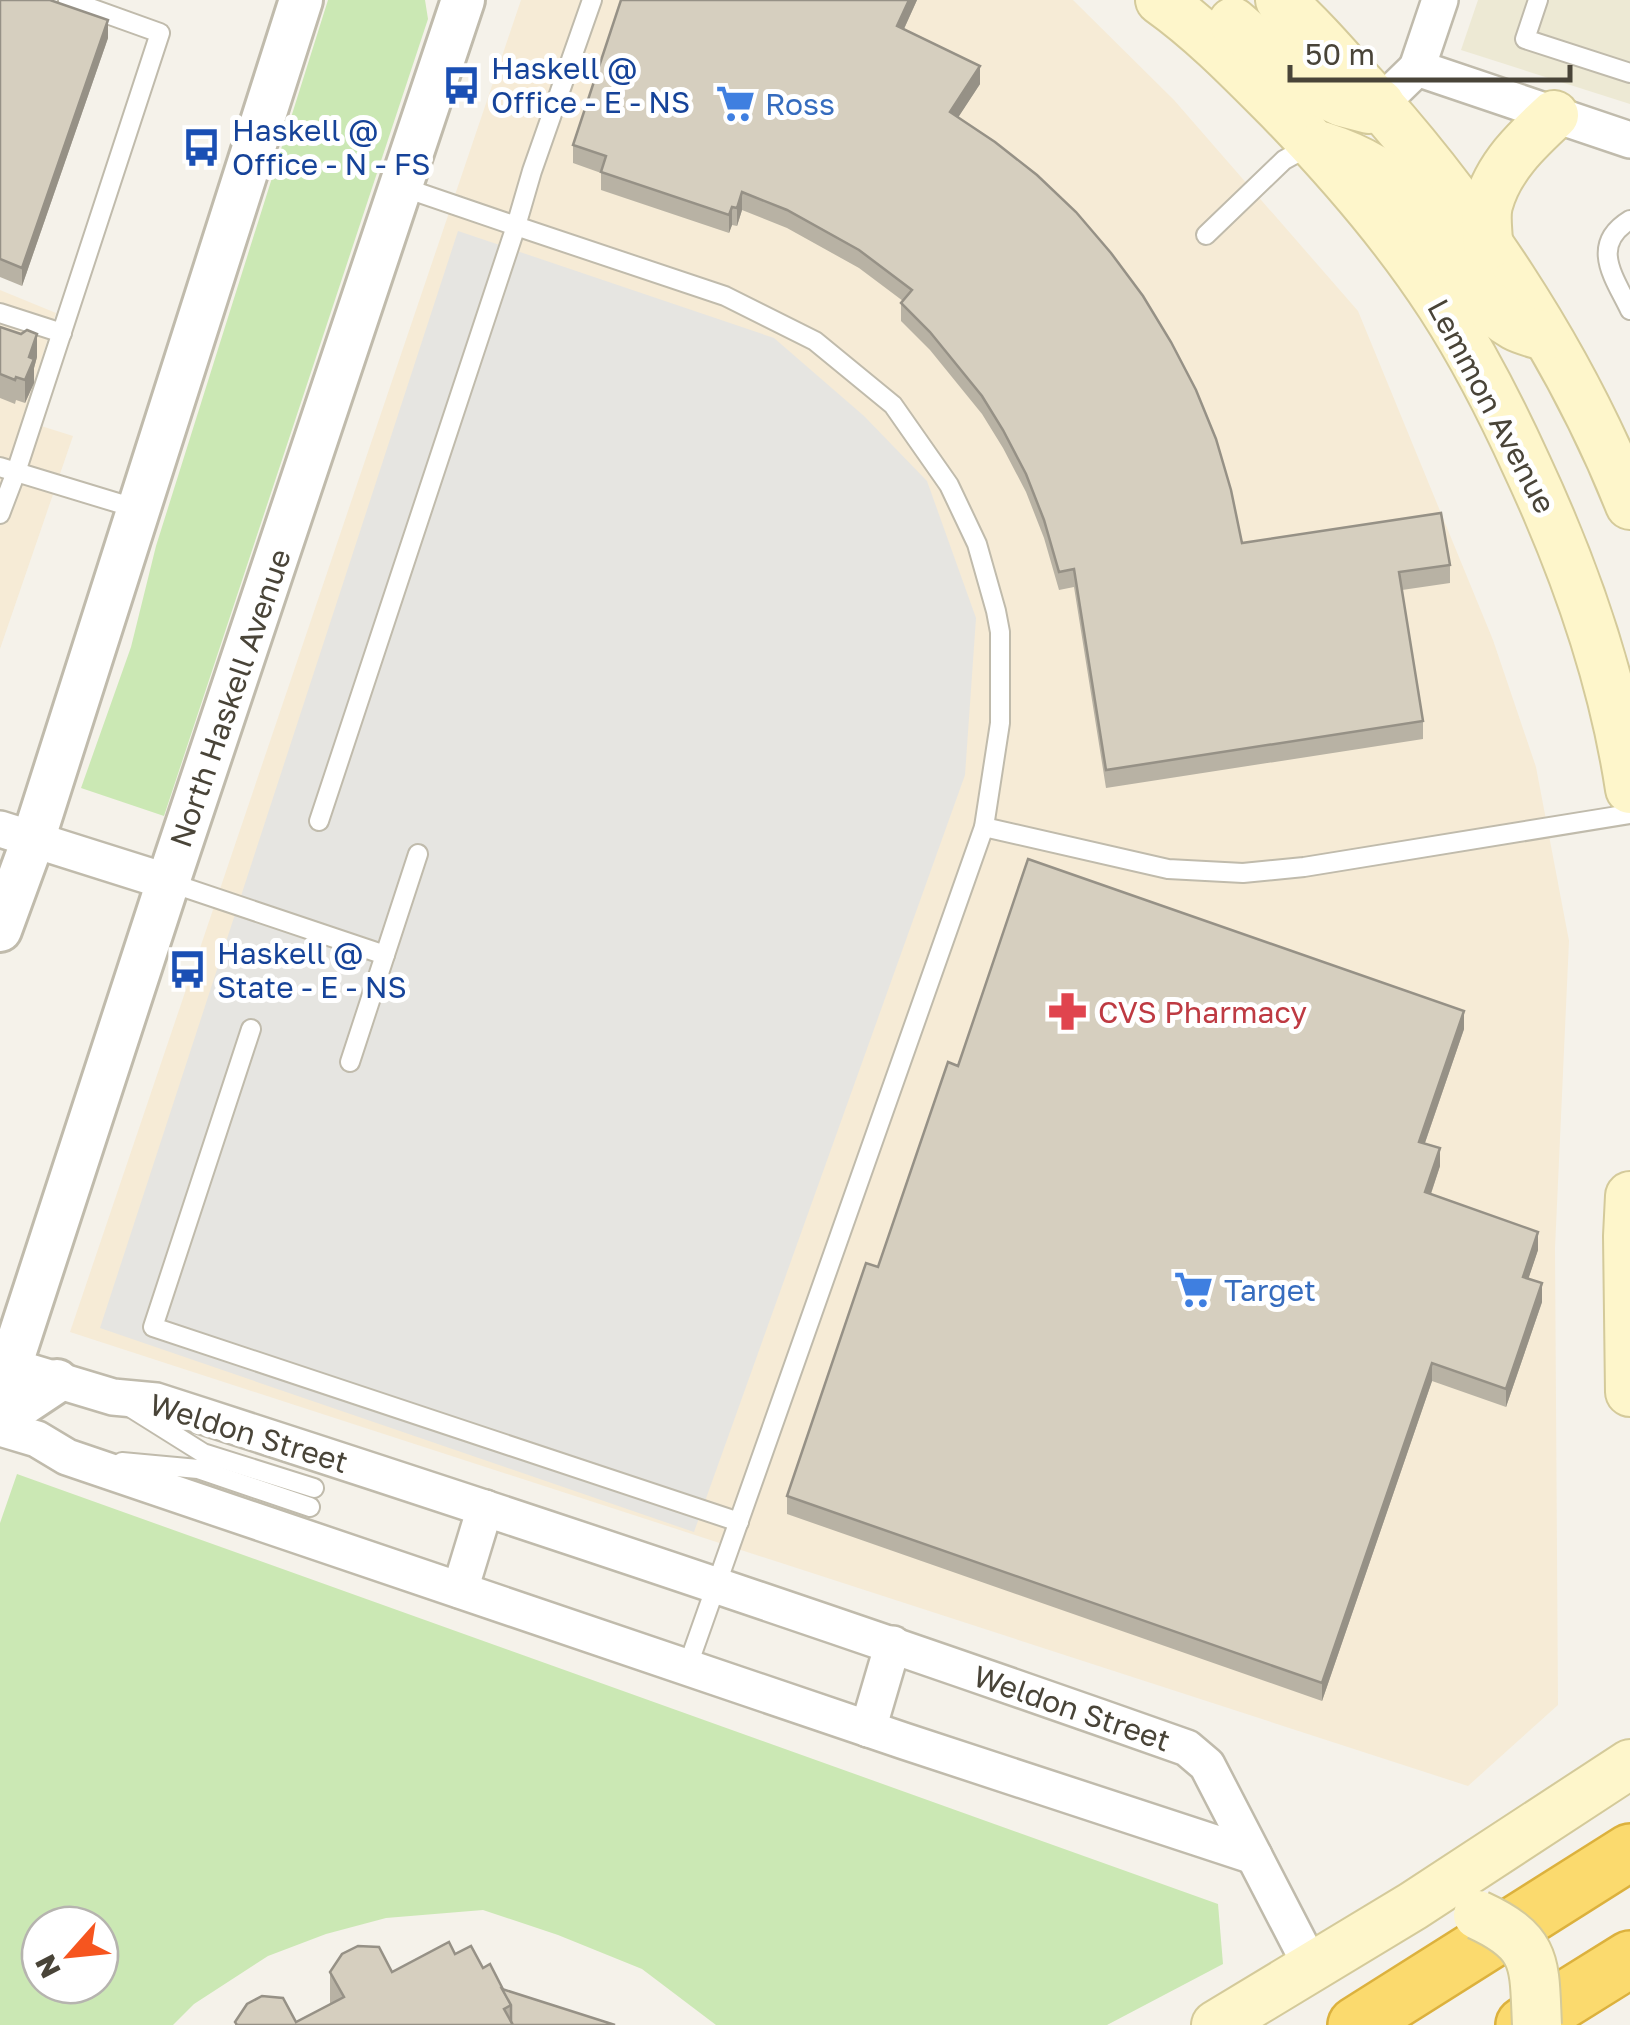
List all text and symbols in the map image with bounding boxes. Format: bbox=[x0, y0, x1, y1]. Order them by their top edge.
scale bar bbox=[1290, 20, 1570, 82]
text: 50 m bbox=[1305, 36, 1375, 72]
place label: Haskell @ Office - E - NS bbox=[491, 50, 690, 120]
bus stop icon: Haskell @ Office - E - NS bbox=[440, 64, 482, 106]
supermarket icon: Ross bbox=[714, 83, 756, 125]
place label: Ross bbox=[765, 86, 835, 122]
place label: Haskell @ Office - N - FS bbox=[232, 112, 431, 182]
bus stop icon: Haskell @ Office - N - FS bbox=[181, 126, 223, 168]
street label: Lemmon Avenue bbox=[1420, 293, 1564, 519]
street label: North Haskell Avenue bbox=[162, 544, 298, 852]
place label: Haskell @ State - E - NS bbox=[217, 935, 407, 1005]
bus stop icon: Haskell @ State - E - NS bbox=[166, 949, 208, 991]
pharmacy icon: CVS Pharmacy bbox=[1047, 991, 1089, 1033]
place label: CVS Pharmacy bbox=[1098, 994, 1307, 1030]
supermarket icon: Target bbox=[1173, 1269, 1215, 1311]
place label: Target bbox=[1224, 1272, 1316, 1308]
street label: Weldon Street bbox=[145, 1386, 353, 1480]
street label: Weldon Street bbox=[969, 1658, 1175, 1758]
north arrow bbox=[20, 1905, 120, 2005]
text: N bbox=[28, 1950, 67, 1984]

